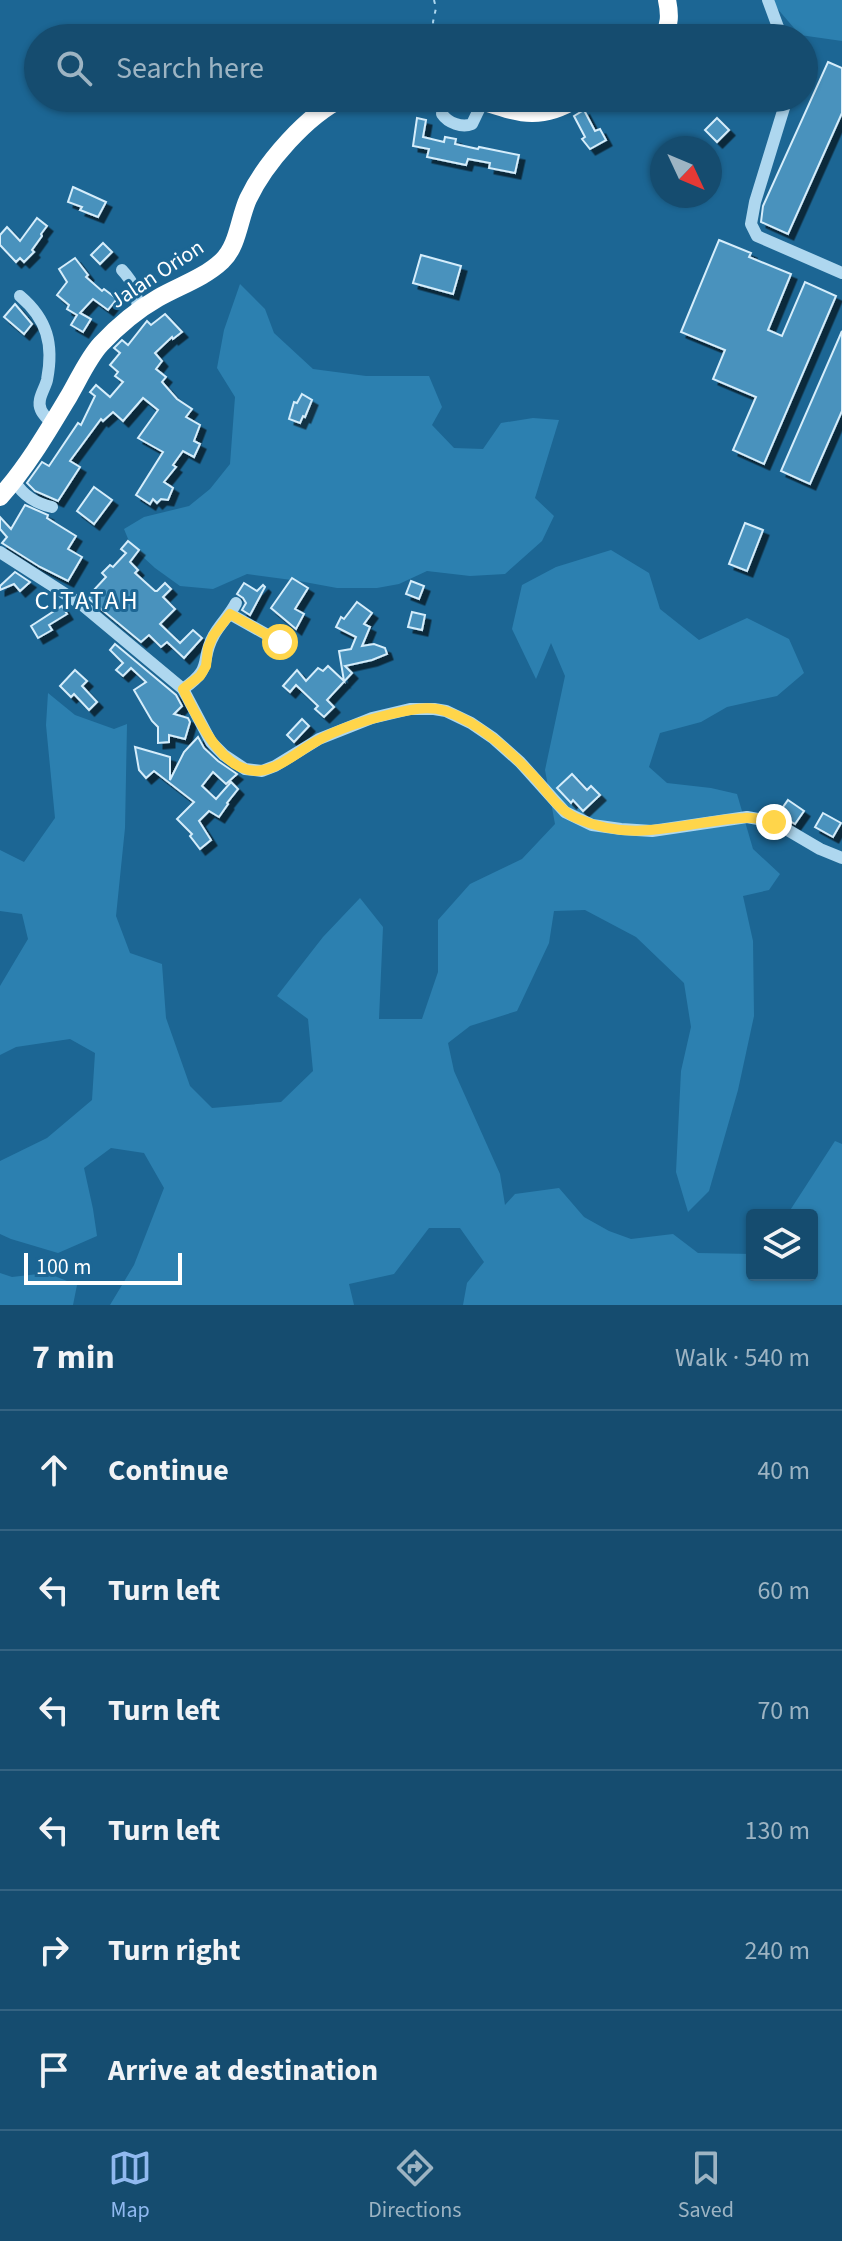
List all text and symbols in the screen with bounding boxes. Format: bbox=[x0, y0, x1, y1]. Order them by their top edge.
search box bbox=[24, 24, 818, 112]
icon: search bbox=[52, 46, 96, 90]
text: Search here bbox=[116, 47, 264, 90]
north arrow bbox=[650, 136, 722, 208]
street label: Jalan Orion bbox=[104, 232, 210, 316]
district label: CITATAH bbox=[34, 582, 140, 619]
route start bbox=[262, 624, 298, 660]
route end bbox=[756, 804, 792, 840]
map controls bbox=[746, 1209, 818, 1281]
button: layers bbox=[746, 1209, 818, 1281]
scale bar bbox=[24, 1249, 182, 1285]
text: 100 m bbox=[36, 1251, 91, 1283]
text: 7 min bbox=[32, 1333, 115, 1382]
text: Walk · 540 m bbox=[675, 1339, 810, 1376]
icon: ahead bbox=[32, 1448, 76, 1492]
text: Continue bbox=[108, 1449, 229, 1492]
text: 40 m bbox=[757, 1452, 810, 1489]
icon: left bbox=[32, 1568, 76, 1612]
text: Turn left bbox=[108, 1569, 220, 1612]
text: 60 m bbox=[757, 1572, 810, 1609]
icon: left bbox=[32, 1688, 76, 1732]
text: Turn left bbox=[108, 1689, 220, 1732]
text: 70 m bbox=[757, 1692, 810, 1729]
icon: left bbox=[32, 1808, 76, 1852]
text: Turn left bbox=[108, 1809, 220, 1852]
text: 130 m bbox=[744, 1812, 810, 1849]
icon: right bbox=[32, 1928, 76, 1972]
text: Turn right bbox=[108, 1929, 240, 1972]
text: 240 m bbox=[744, 1932, 810, 1969]
icon: arrive bbox=[32, 2048, 76, 2092]
text: Arrive at destination bbox=[108, 2049, 378, 2092]
tab: Map bbox=[108, 2146, 152, 2226]
tab: Directions bbox=[368, 2146, 461, 2226]
tab: Saved bbox=[678, 2146, 734, 2226]

